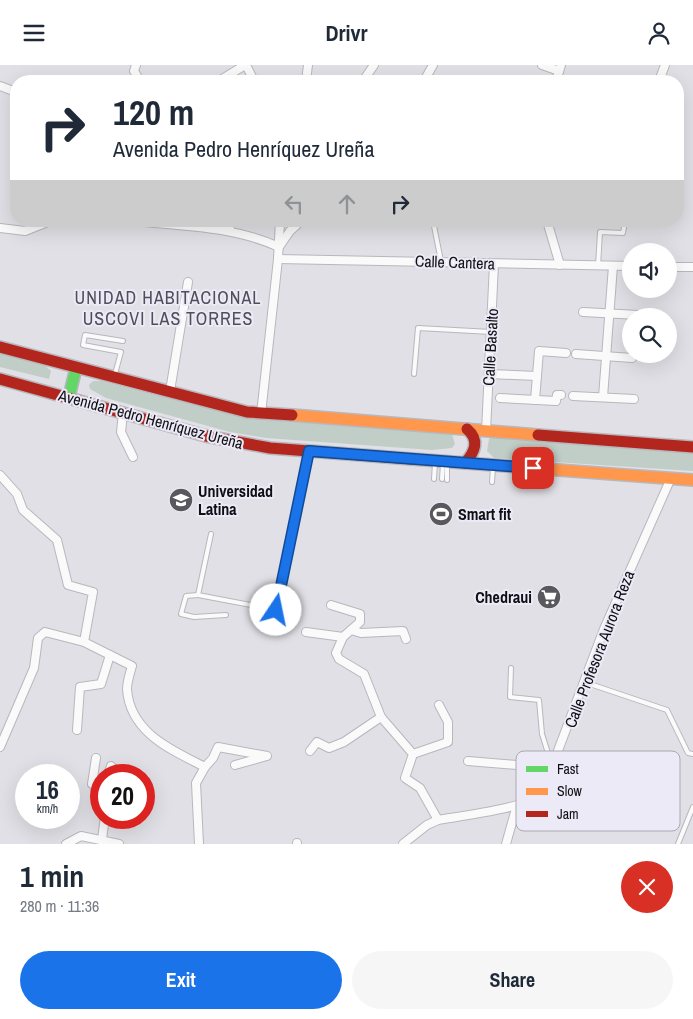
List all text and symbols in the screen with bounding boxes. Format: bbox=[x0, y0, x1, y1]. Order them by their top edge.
text: Drivr bbox=[325, 18, 368, 48]
icon: menu bbox=[20, 19, 48, 47]
icon: person bbox=[645, 19, 673, 47]
text: 120 m bbox=[113, 89, 194, 136]
icon: right bbox=[30, 95, 95, 160]
text: Avenida Pedro Henríquez Ureña bbox=[113, 134, 374, 164]
icon: left bbox=[280, 190, 308, 218]
icon: ahead bbox=[333, 190, 361, 218]
icon: right bbox=[386, 190, 414, 218]
map controls bbox=[622, 243, 677, 363]
button: sound bbox=[622, 243, 677, 298]
street label: Calle Cantera bbox=[415, 250, 496, 274]
district label: UNIDAD HABITACIONAL USCOVI LAS TORRES bbox=[75, 285, 261, 331]
street label: Calle Basalto bbox=[477, 308, 503, 386]
button: search bbox=[622, 308, 677, 363]
street label: Avenida Pedro Henríquez Ureña bbox=[55, 384, 246, 454]
pin bbox=[512, 447, 554, 489]
icon: arrive bbox=[519, 454, 547, 482]
place label: Universidad Latina bbox=[198, 480, 273, 520]
school or university icon: Universidad Latina bbox=[168, 487, 194, 513]
sports icon: Smart fit bbox=[428, 501, 454, 527]
place label: Smart fit bbox=[458, 503, 512, 525]
street label: Calle Profesora Aurora Reza bbox=[559, 566, 639, 731]
position arrow bbox=[249, 583, 301, 635]
supermarket icon: Chedraui bbox=[536, 584, 562, 610]
place label: Chedraui bbox=[475, 586, 532, 608]
legend bbox=[516, 751, 680, 831]
text: Fast bbox=[557, 760, 579, 778]
speed limit sign: 20 bbox=[90, 764, 155, 829]
text: 16 bbox=[36, 773, 59, 807]
text: Slow bbox=[557, 782, 583, 800]
text: km/h bbox=[37, 801, 58, 817]
text: Jam bbox=[557, 805, 579, 823]
text: 1 min bbox=[20, 856, 84, 896]
button: close bbox=[621, 861, 673, 913]
text: 280 m · 11:36 bbox=[20, 895, 99, 917]
button: Exit bbox=[20, 951, 342, 1009]
button: Share bbox=[352, 951, 673, 1009]

